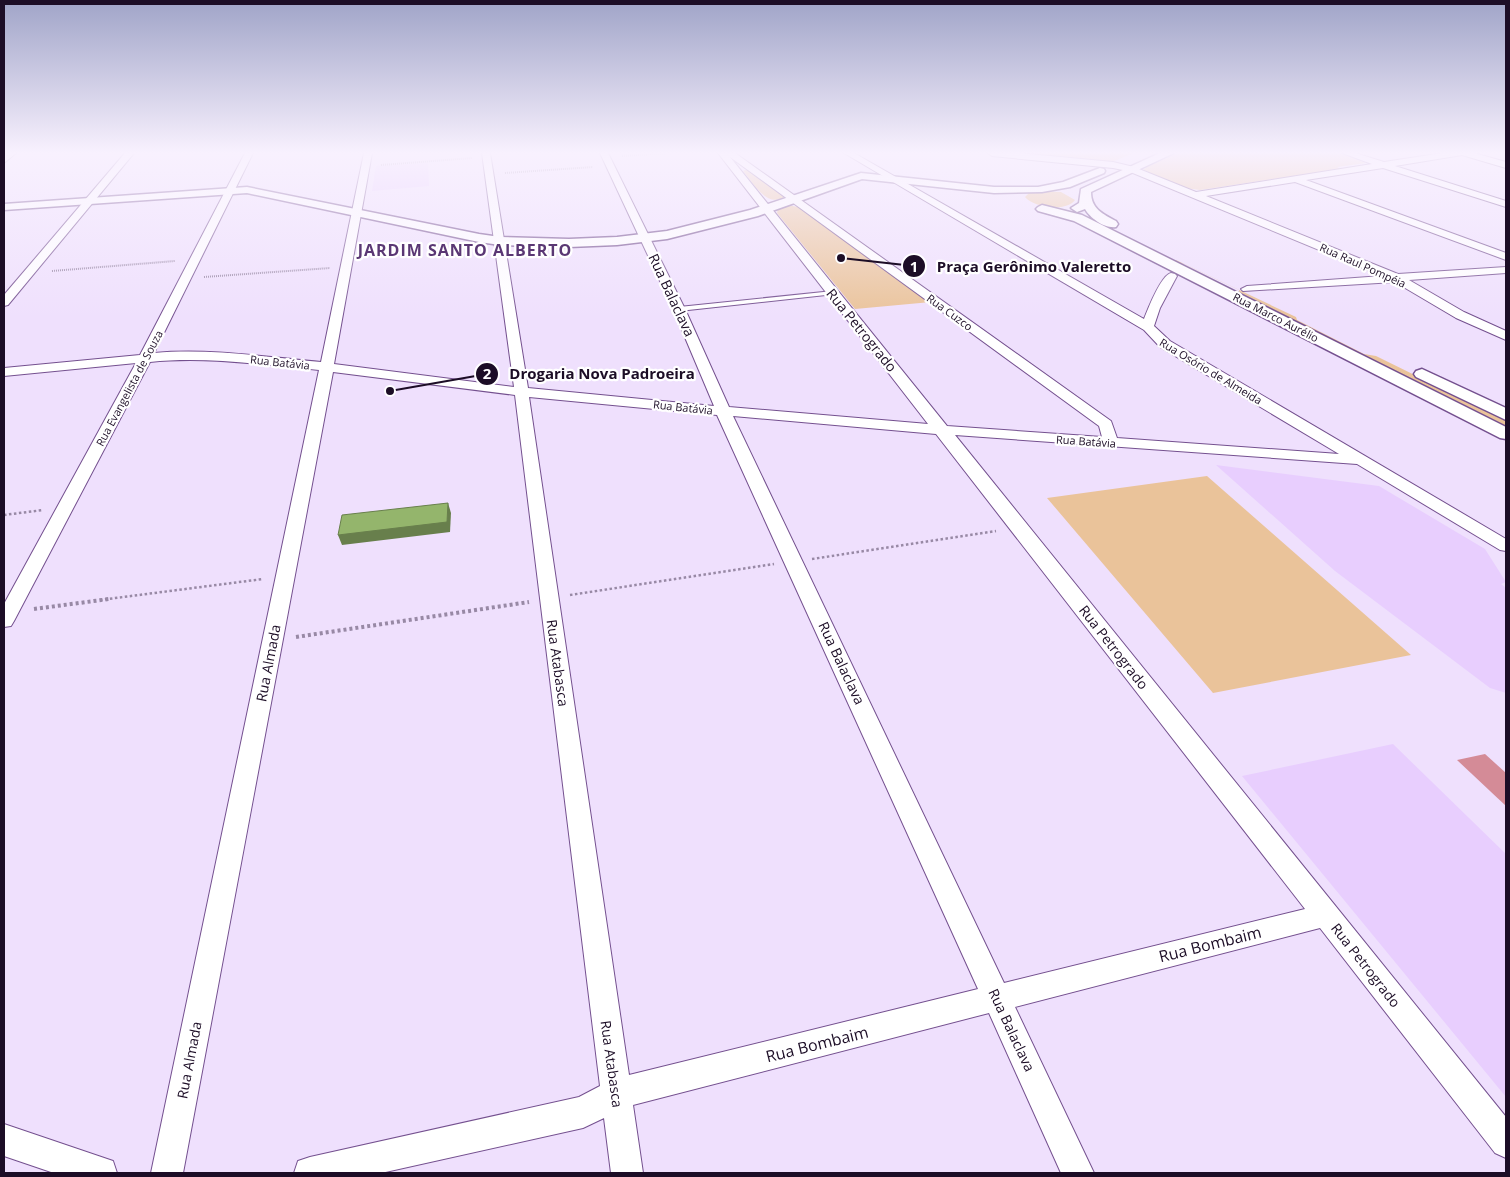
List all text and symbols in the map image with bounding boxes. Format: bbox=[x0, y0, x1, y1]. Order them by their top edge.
district label: JARDIM SANTO ALBERTO bbox=[356, 239, 572, 261]
street label: Rua Raul Pompéia bbox=[1317, 239, 1409, 291]
street label: Rua Balaclava bbox=[644, 250, 700, 340]
callout: Praça Gerônimo Valeretto bbox=[901, 251, 1141, 281]
text: 1 bbox=[910, 256, 918, 276]
text: Praça Gerônimo Valeretto bbox=[937, 256, 1131, 276]
street label: Rua Petrogrado bbox=[822, 284, 902, 376]
street label: Rua Marco Aurélio bbox=[1231, 289, 1322, 345]
street label: Rua Cuzco bbox=[924, 290, 976, 334]
street label: Rua Evangelista de Souza bbox=[92, 327, 166, 449]
street label: Rua Osório de Almeida bbox=[1157, 334, 1265, 408]
street label: Rua Batávia bbox=[249, 351, 311, 373]
callout: Drogaria Nova Padroeira bbox=[475, 359, 705, 389]
text: 2 bbox=[483, 363, 492, 383]
text: Drogaria Nova Padroeira bbox=[509, 363, 695, 383]
street label: Rua Batávia bbox=[652, 396, 714, 418]
street label: Rua Batávia bbox=[1055, 431, 1117, 451]
street label: Rua Petrogrado bbox=[1075, 601, 1153, 693]
street label: Rua Atabasca bbox=[542, 618, 574, 708]
street label: Rua Balaclava bbox=[814, 618, 870, 708]
street label: Rua Almada bbox=[251, 623, 285, 703]
street label: Rua Petrogrado bbox=[1327, 919, 1405, 1011]
street label: Rua Bombaim bbox=[1156, 921, 1264, 967]
street label: Rua Balaclava bbox=[984, 985, 1040, 1075]
street label: Rua Atabasca bbox=[596, 1019, 628, 1109]
street label: Rua Almada bbox=[172, 1020, 206, 1100]
street label: Rua Bombaim bbox=[763, 1021, 871, 1067]

